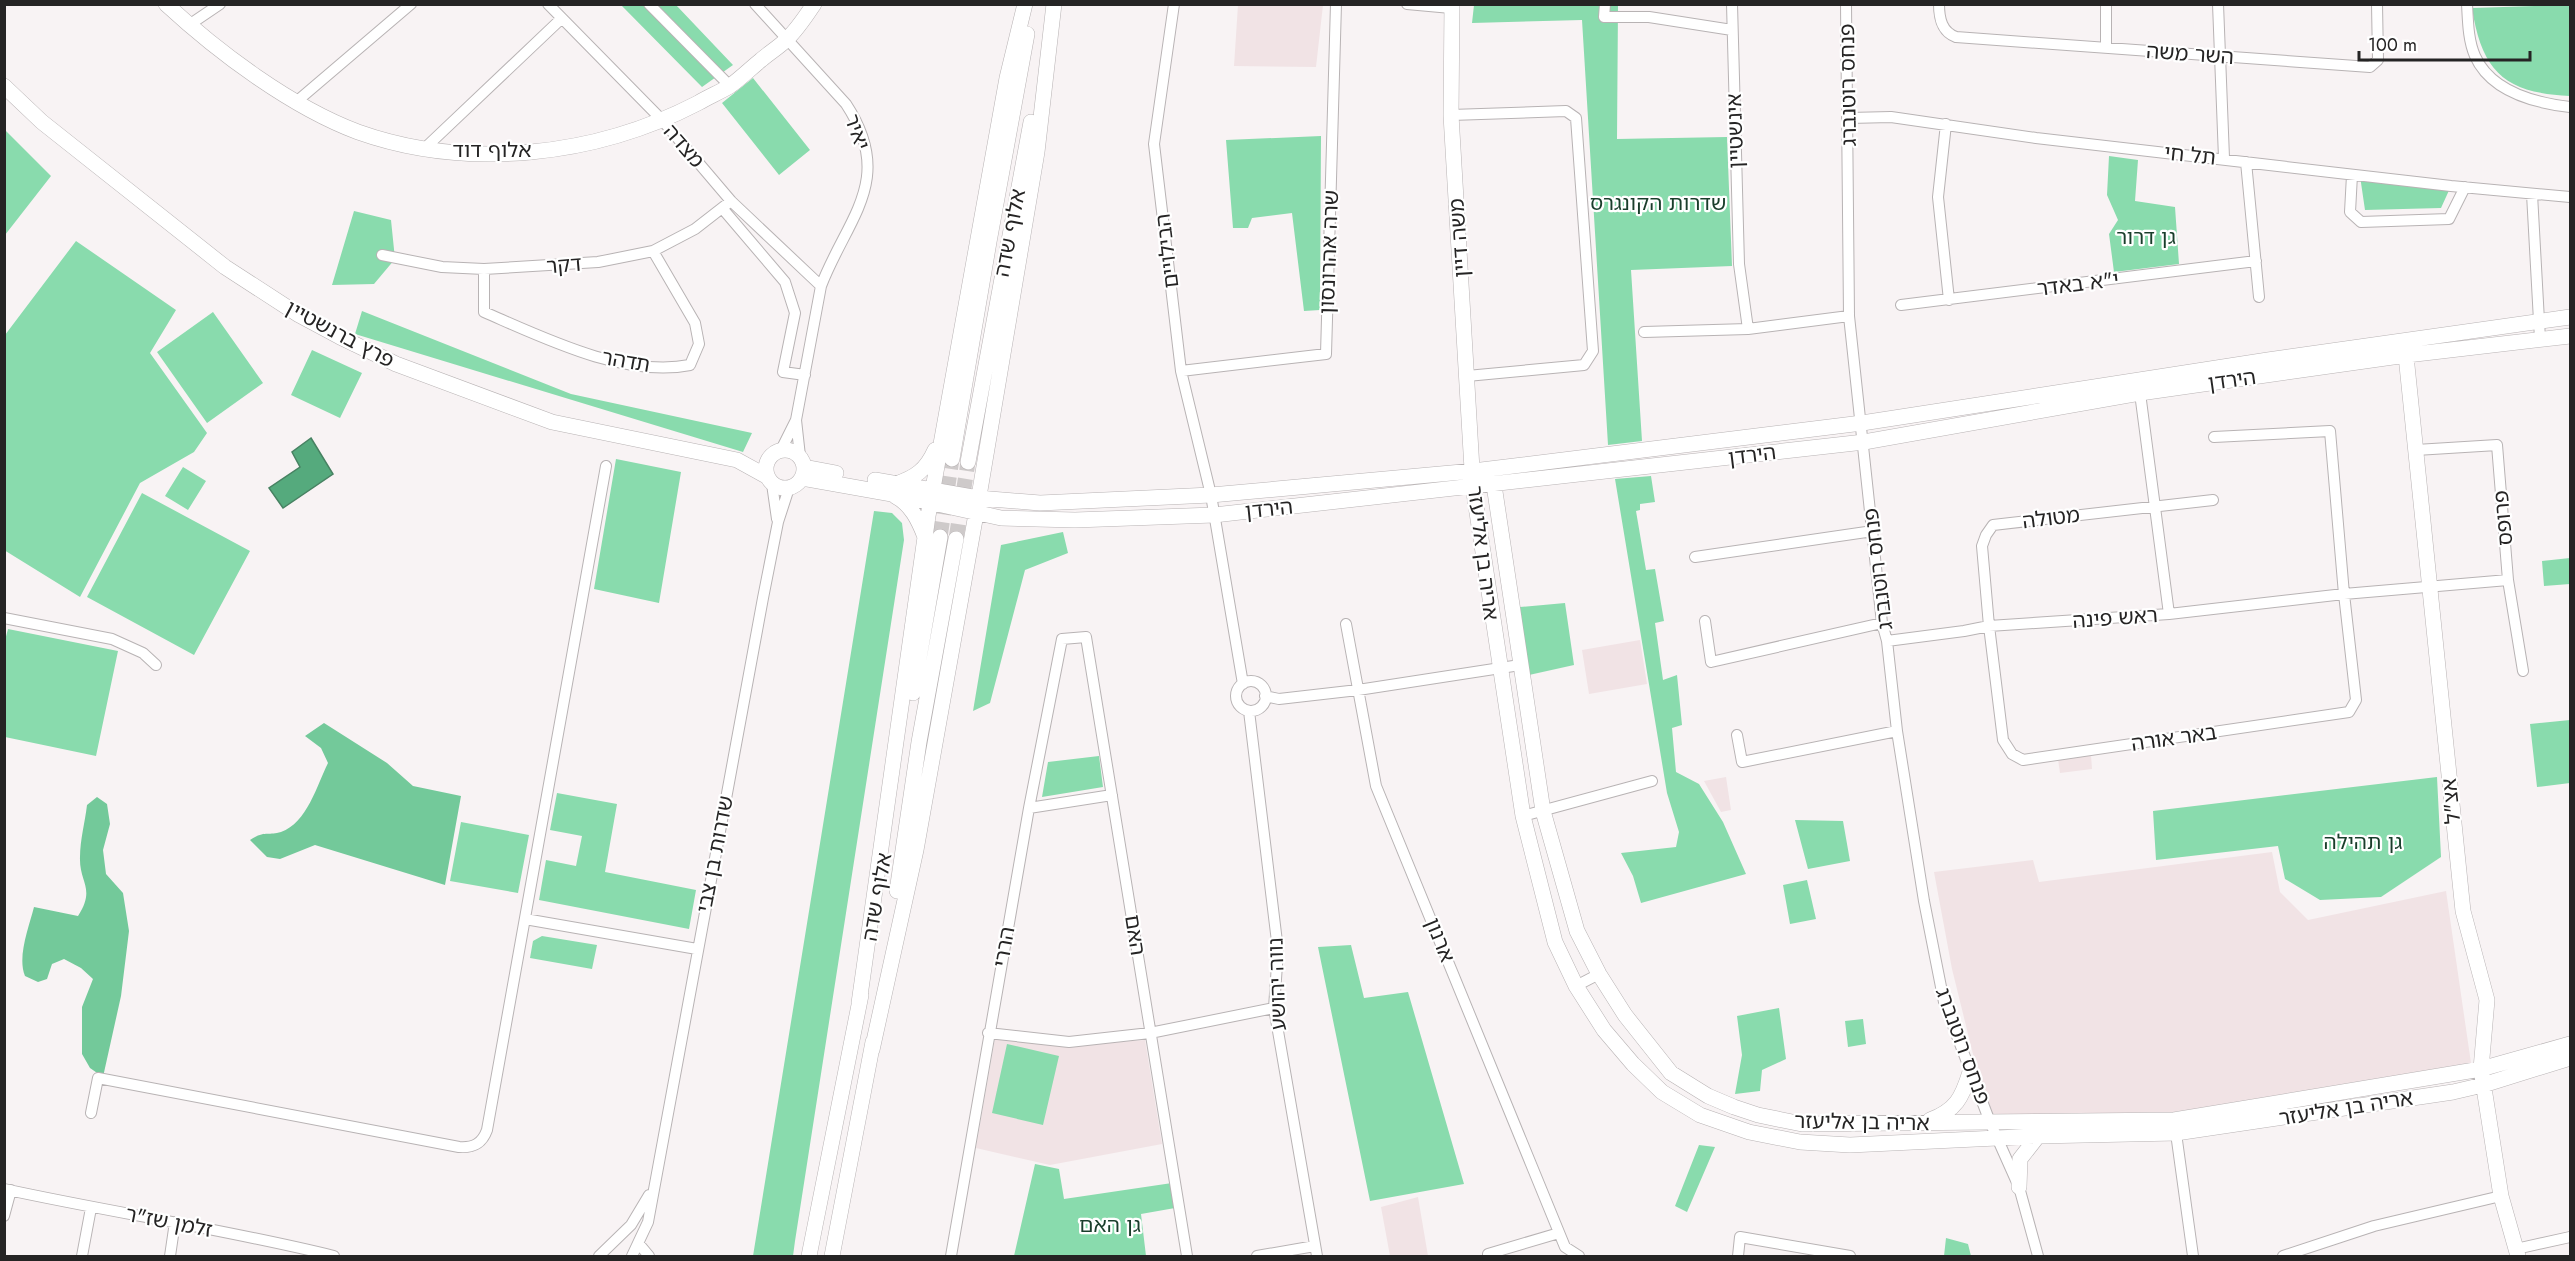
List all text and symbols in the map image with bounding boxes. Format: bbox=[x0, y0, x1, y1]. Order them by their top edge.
street label: פנחס רוטנברג bbox=[1832, 23, 1864, 147]
scale bar bbox=[2359, 24, 2530, 62]
text: 100 m bbox=[2368, 32, 2417, 58]
street label: השר משה bbox=[2145, 36, 2235, 72]
street label: אינשטיין bbox=[1719, 93, 1751, 169]
street label: יאיר bbox=[837, 110, 877, 154]
street label: מצדה bbox=[657, 118, 712, 175]
street label: אלוף דוד bbox=[453, 135, 531, 165]
street label: תל חי bbox=[2163, 137, 2217, 173]
street label: אלוף שדה bbox=[987, 186, 1033, 280]
park label: שדרות הקונגרס bbox=[1590, 188, 1726, 218]
street label: שרה אהרונסון bbox=[1312, 189, 1346, 315]
street label: משה דיין bbox=[1441, 197, 1477, 279]
street label: הבילויים bbox=[1148, 212, 1186, 290]
park label: גן דרור bbox=[2116, 222, 2176, 252]
street label: דקר bbox=[545, 249, 583, 281]
street label: י"א באדר bbox=[2035, 264, 2121, 304]
street label: פרץ ברנשטיין bbox=[280, 293, 400, 375]
street label: תדהר bbox=[599, 342, 653, 380]
street label: הירדן bbox=[2206, 362, 2258, 398]
street label: הירדן bbox=[1726, 437, 1778, 473]
street label: אריה בן אליעזר bbox=[1460, 484, 1506, 622]
street label: פרופס bbox=[2486, 489, 2520, 547]
street label: הירדן bbox=[1243, 492, 1295, 526]
street label: מטולה bbox=[2021, 500, 2082, 536]
street label: פנחס רוטנברג bbox=[1856, 506, 1900, 632]
street label: ראש פינה bbox=[2071, 600, 2159, 636]
street label: באר אורה bbox=[2129, 717, 2219, 759]
street label: אצ"ל bbox=[2434, 777, 2468, 825]
street label: שדרות בן צבי bbox=[689, 793, 741, 915]
park label: גן תהילה bbox=[2324, 827, 2403, 857]
street label: אלוף שדה bbox=[854, 850, 900, 944]
street label: האם bbox=[1117, 912, 1153, 958]
street label: ארנון bbox=[1418, 913, 1462, 967]
street label: הררי bbox=[986, 924, 1022, 970]
street label: נווה יהושע bbox=[1260, 937, 1294, 1031]
street label: פנחס רוטנברג bbox=[1928, 983, 1998, 1109]
street label: אריה בן אליעזר bbox=[2277, 1083, 2415, 1133]
street label: אריה בן אליעזר bbox=[1794, 1106, 1930, 1138]
street label: זלמן שז"ר bbox=[123, 1199, 215, 1245]
park label: גן האם bbox=[1079, 1210, 1141, 1240]

